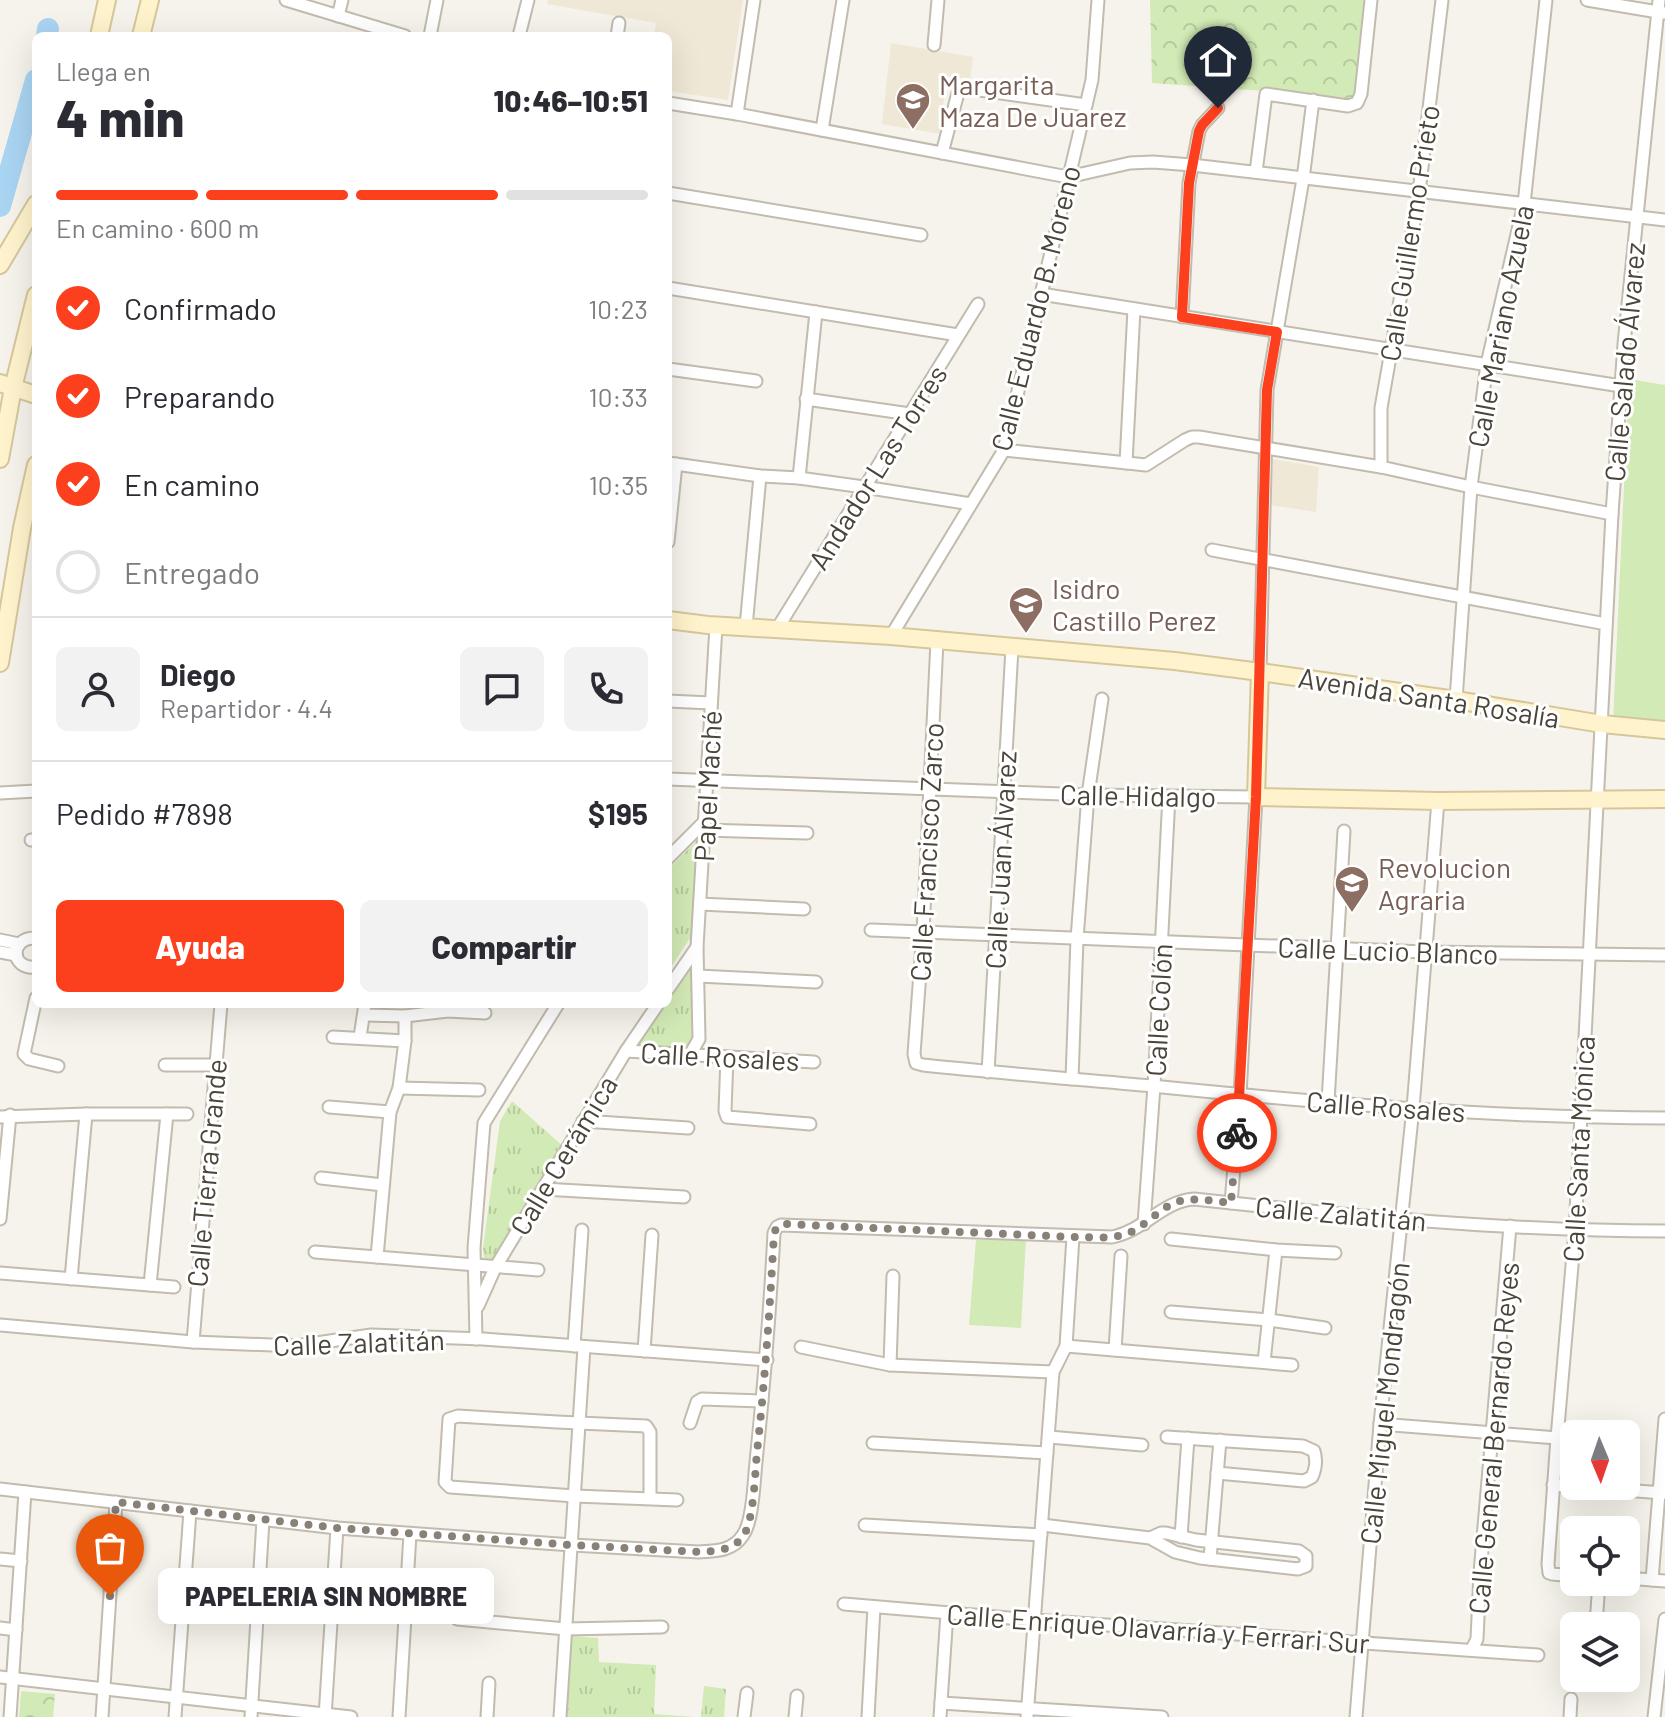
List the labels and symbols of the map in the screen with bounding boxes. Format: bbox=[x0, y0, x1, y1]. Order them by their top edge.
pin bbox=[1184, 26, 1252, 108]
place label: Margarita Maza De Juarez bbox=[939, 67, 1126, 133]
school or university icon: Margarita Maza De Juarez bbox=[894, 81, 932, 131]
street label: Calle Guillermo Prieto bbox=[1372, 102, 1446, 364]
street label: Calle Eduardo B. Moreno bbox=[983, 162, 1087, 454]
street label: Calle Mariano Azuela bbox=[1460, 202, 1540, 450]
street label: Calle Salado Álvarez bbox=[1597, 241, 1651, 483]
street label: Andador Las Torres bbox=[800, 358, 954, 576]
place label: Isidro Castillo Perez bbox=[1052, 571, 1216, 637]
school or university icon: Isidro Castillo Perez bbox=[1007, 585, 1045, 635]
street label: Avenida Santa Rosalía bbox=[1296, 660, 1562, 734]
street label: Papel Maché bbox=[686, 709, 728, 863]
street label: Calle Francisco Zarco bbox=[902, 722, 950, 982]
street label: Calle Juan Álvarez bbox=[977, 750, 1023, 970]
street label: Calle Hidalgo bbox=[1060, 777, 1216, 813]
place label: Revolucion Agraria bbox=[1378, 850, 1511, 916]
school or university icon: Revolucion Agraria bbox=[1333, 864, 1371, 914]
street label: Calle Lucio Blanco bbox=[1277, 929, 1499, 971]
street label: Calle Colón bbox=[1138, 943, 1178, 1077]
street label: Calle Rosales bbox=[640, 1035, 800, 1077]
street label: Calle Santa Mónica bbox=[1555, 1035, 1601, 1263]
street label: Calle Tierra Grande bbox=[179, 1057, 233, 1289]
street label: Calle Cerámica bbox=[502, 1069, 624, 1241]
street label: Calle Rosales bbox=[1305, 1083, 1467, 1129]
courier bbox=[1197, 1093, 1277, 1173]
street label: Calle Zalatitán bbox=[1254, 1189, 1428, 1237]
street label: Calle Miguel Mondragón bbox=[1352, 1260, 1416, 1546]
street label: Calle General Bernardo Reyes bbox=[1461, 1261, 1525, 1615]
street label: Calle Zalatitán bbox=[273, 1322, 445, 1362]
north arrow bbox=[1560, 1420, 1640, 1500]
pin bbox=[76, 1514, 144, 1596]
callout: PAPELERIA SIN NOMBRE bbox=[158, 1568, 494, 1624]
street label: Calle Enrique Olavarría y Ferrari Sur bbox=[945, 1596, 1371, 1660]

